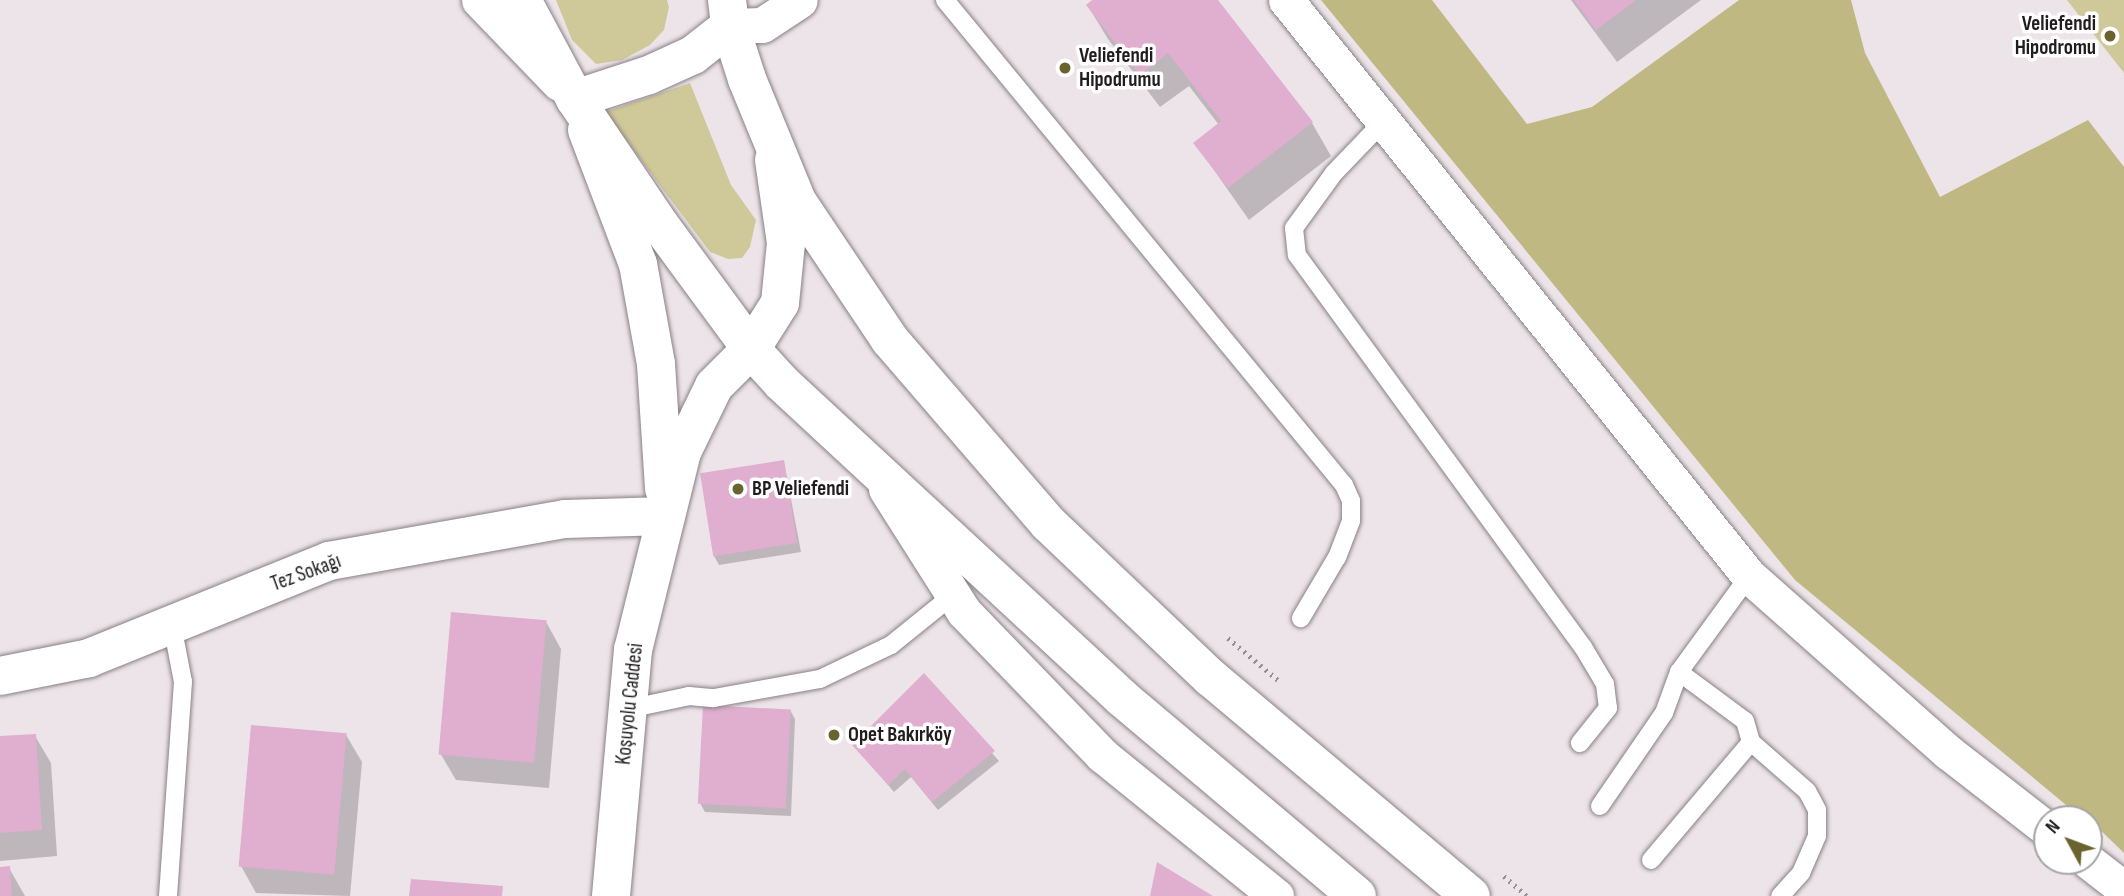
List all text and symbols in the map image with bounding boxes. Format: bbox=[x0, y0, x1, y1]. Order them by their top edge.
place label: Veliefendi Hipodromu bbox=[2015, 11, 2096, 61]
marker: Veliefendi Hipodromu bbox=[2102, 28, 2118, 44]
place label: Veliefendi Hipodrumu bbox=[1079, 43, 1161, 93]
marker: Veliefendi Hipodrumu bbox=[1057, 60, 1073, 76]
place label: BP Veliefendi bbox=[752, 476, 849, 502]
marker: BP Veliefendi bbox=[730, 481, 746, 497]
street label: Tez Sokağı bbox=[268, 549, 344, 597]
street label: Koşuyolu Caddesi bbox=[611, 642, 649, 766]
place label: Opet Bakırköy bbox=[848, 722, 952, 748]
marker: Opet Bakırköy bbox=[826, 727, 842, 743]
north arrow bbox=[2033, 805, 2103, 875]
text: N bbox=[2041, 816, 2065, 839]

